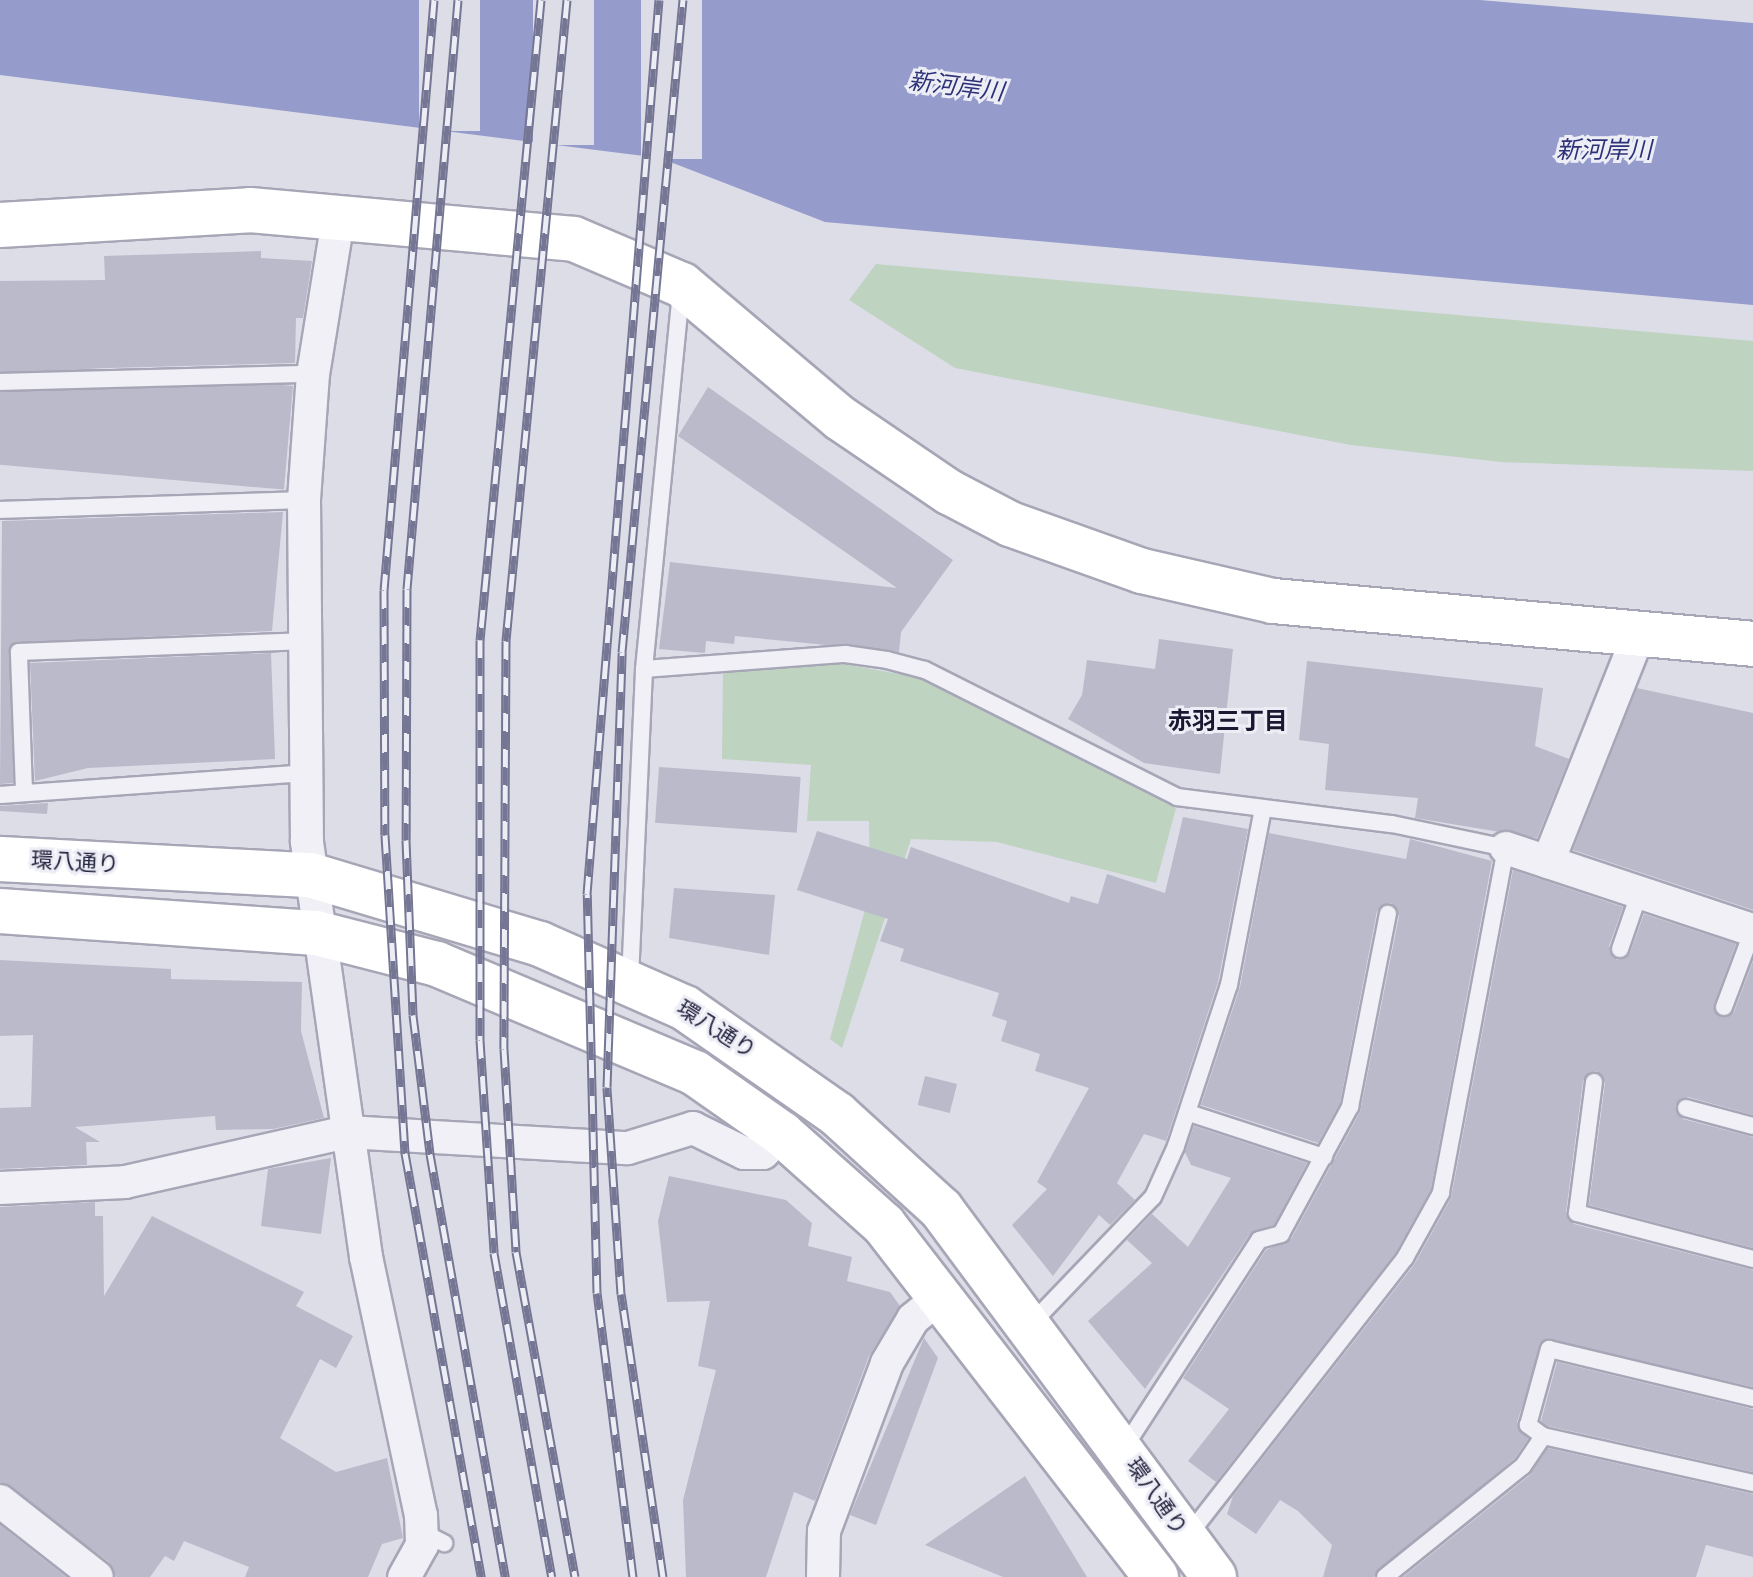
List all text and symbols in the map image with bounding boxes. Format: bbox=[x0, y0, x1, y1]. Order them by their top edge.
water label: 新河岸川 bbox=[907, 67, 1005, 107]
water label: 新河岸川 bbox=[1556, 137, 1652, 165]
district label: 赤羽三丁目 bbox=[1168, 708, 1288, 736]
street label: 環八通り bbox=[30, 848, 120, 878]
street label: 環八通り bbox=[672, 995, 760, 1065]
street label: 環八通り bbox=[1120, 1453, 1192, 1541]

